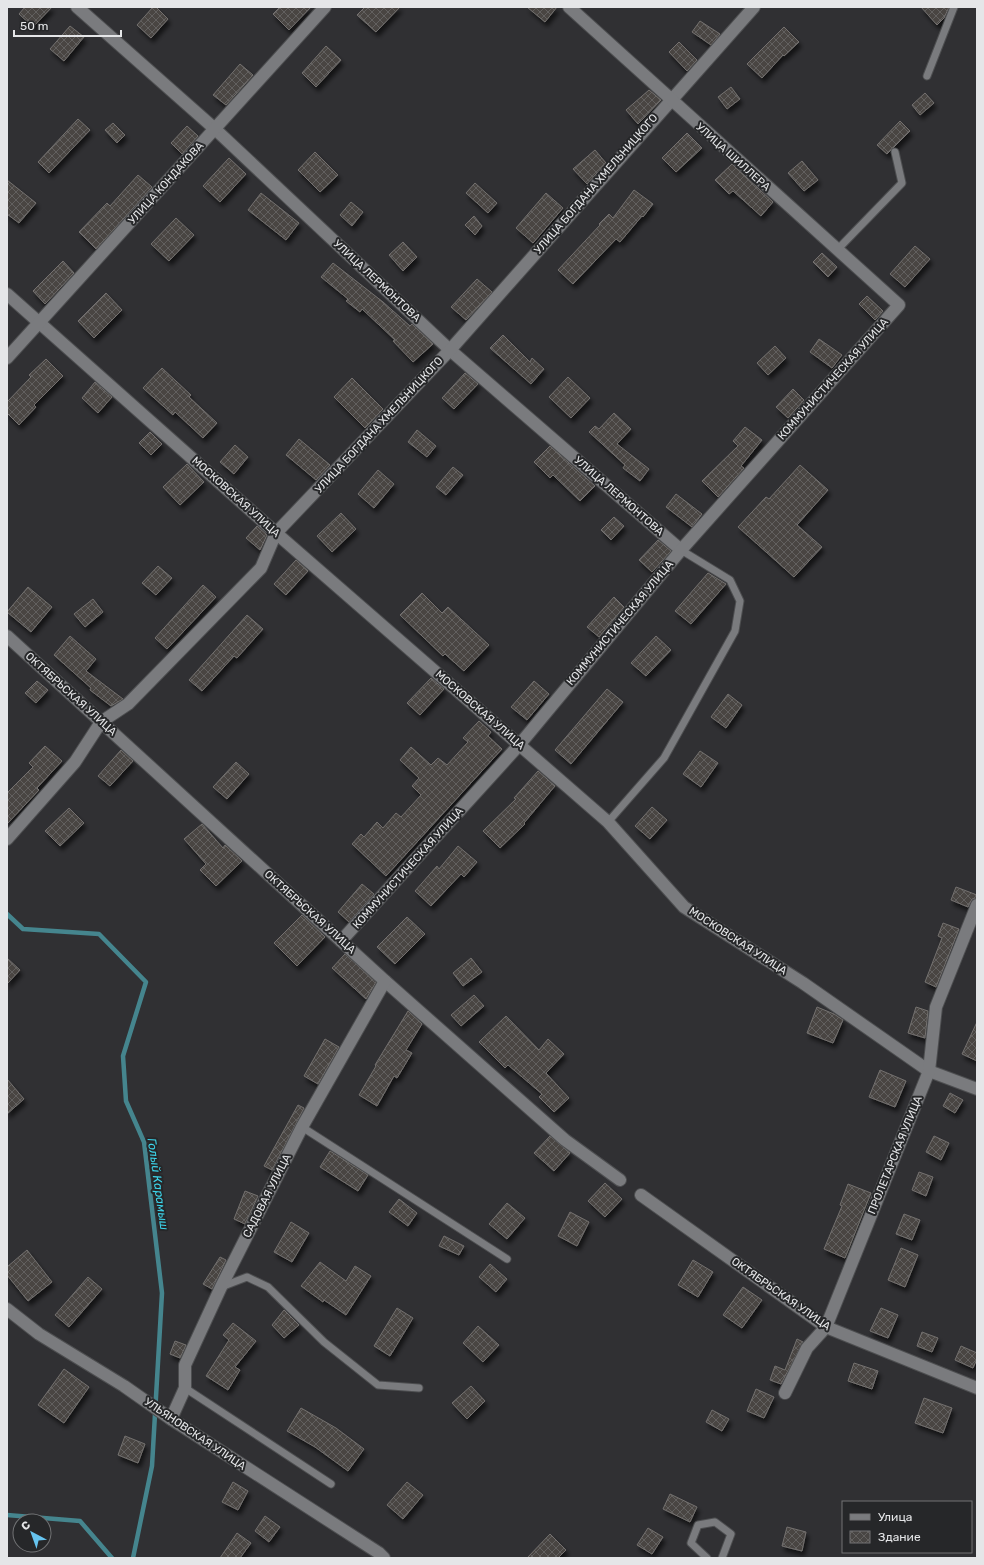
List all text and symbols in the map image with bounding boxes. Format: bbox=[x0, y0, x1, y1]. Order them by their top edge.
scale bar bbox=[14, 12, 121, 38]
text: 50 m bbox=[20, 19, 48, 33]
street label: УЛИЦА БОГДАНА ХМЕЛЬНИЦКОГО bbox=[532, 111, 660, 257]
street label: УЛИЦА ШИЛЛЕРА bbox=[693, 120, 773, 194]
street label: УЛИЦА КОНДАКОВА bbox=[126, 139, 207, 227]
street label: УЛИЦА ЛЕРМОНТОВА bbox=[331, 237, 424, 325]
street label: КОММУНИСТИЧЕСКАЯ УЛИЦА bbox=[775, 315, 891, 442]
street label: УЛИЦА БОГДАНА ХМЕЛЬНИЦКОГО bbox=[312, 354, 446, 496]
street label: МОСКОВСКАЯ УЛИЦА bbox=[189, 454, 283, 540]
street label: УЛИЦА ЛЕРМОНТОВА bbox=[572, 454, 667, 539]
street label: КОММУНИСТИЧЕСКАЯ УЛИЦА bbox=[564, 557, 676, 688]
street label: ОКТЯБРЬСКАЯ УЛИЦА bbox=[23, 650, 120, 739]
street label: МОСКОВСКАЯ УЛИЦА bbox=[433, 668, 528, 753]
street label: КОММУНИСТИЧЕСКАЯ УЛИЦА bbox=[350, 804, 466, 931]
street label: ОКТЯБРЬСКАЯ УЛИЦА bbox=[262, 868, 359, 957]
street label: МОСКОВСКАЯ УЛИЦА bbox=[687, 904, 790, 978]
street label: ПРОЛЕТАРСКАЯ УЛИЦА bbox=[865, 1093, 925, 1216]
water label: Голый Карамыш bbox=[145, 1137, 171, 1231]
street label: САДОВАЯ УЛИЦА bbox=[240, 1151, 294, 1240]
street label: ОКТЯБРЬСКАЯ УЛИЦА bbox=[729, 1255, 834, 1334]
street label: УЛЬЯНОВСКАЯ УЛИЦА bbox=[142, 1395, 249, 1473]
legend bbox=[842, 1501, 972, 1553]
text: Улица bbox=[878, 1510, 912, 1524]
north arrow bbox=[12, 1513, 52, 1553]
text: С bbox=[19, 1518, 33, 1533]
text: Здание bbox=[878, 1530, 921, 1544]

